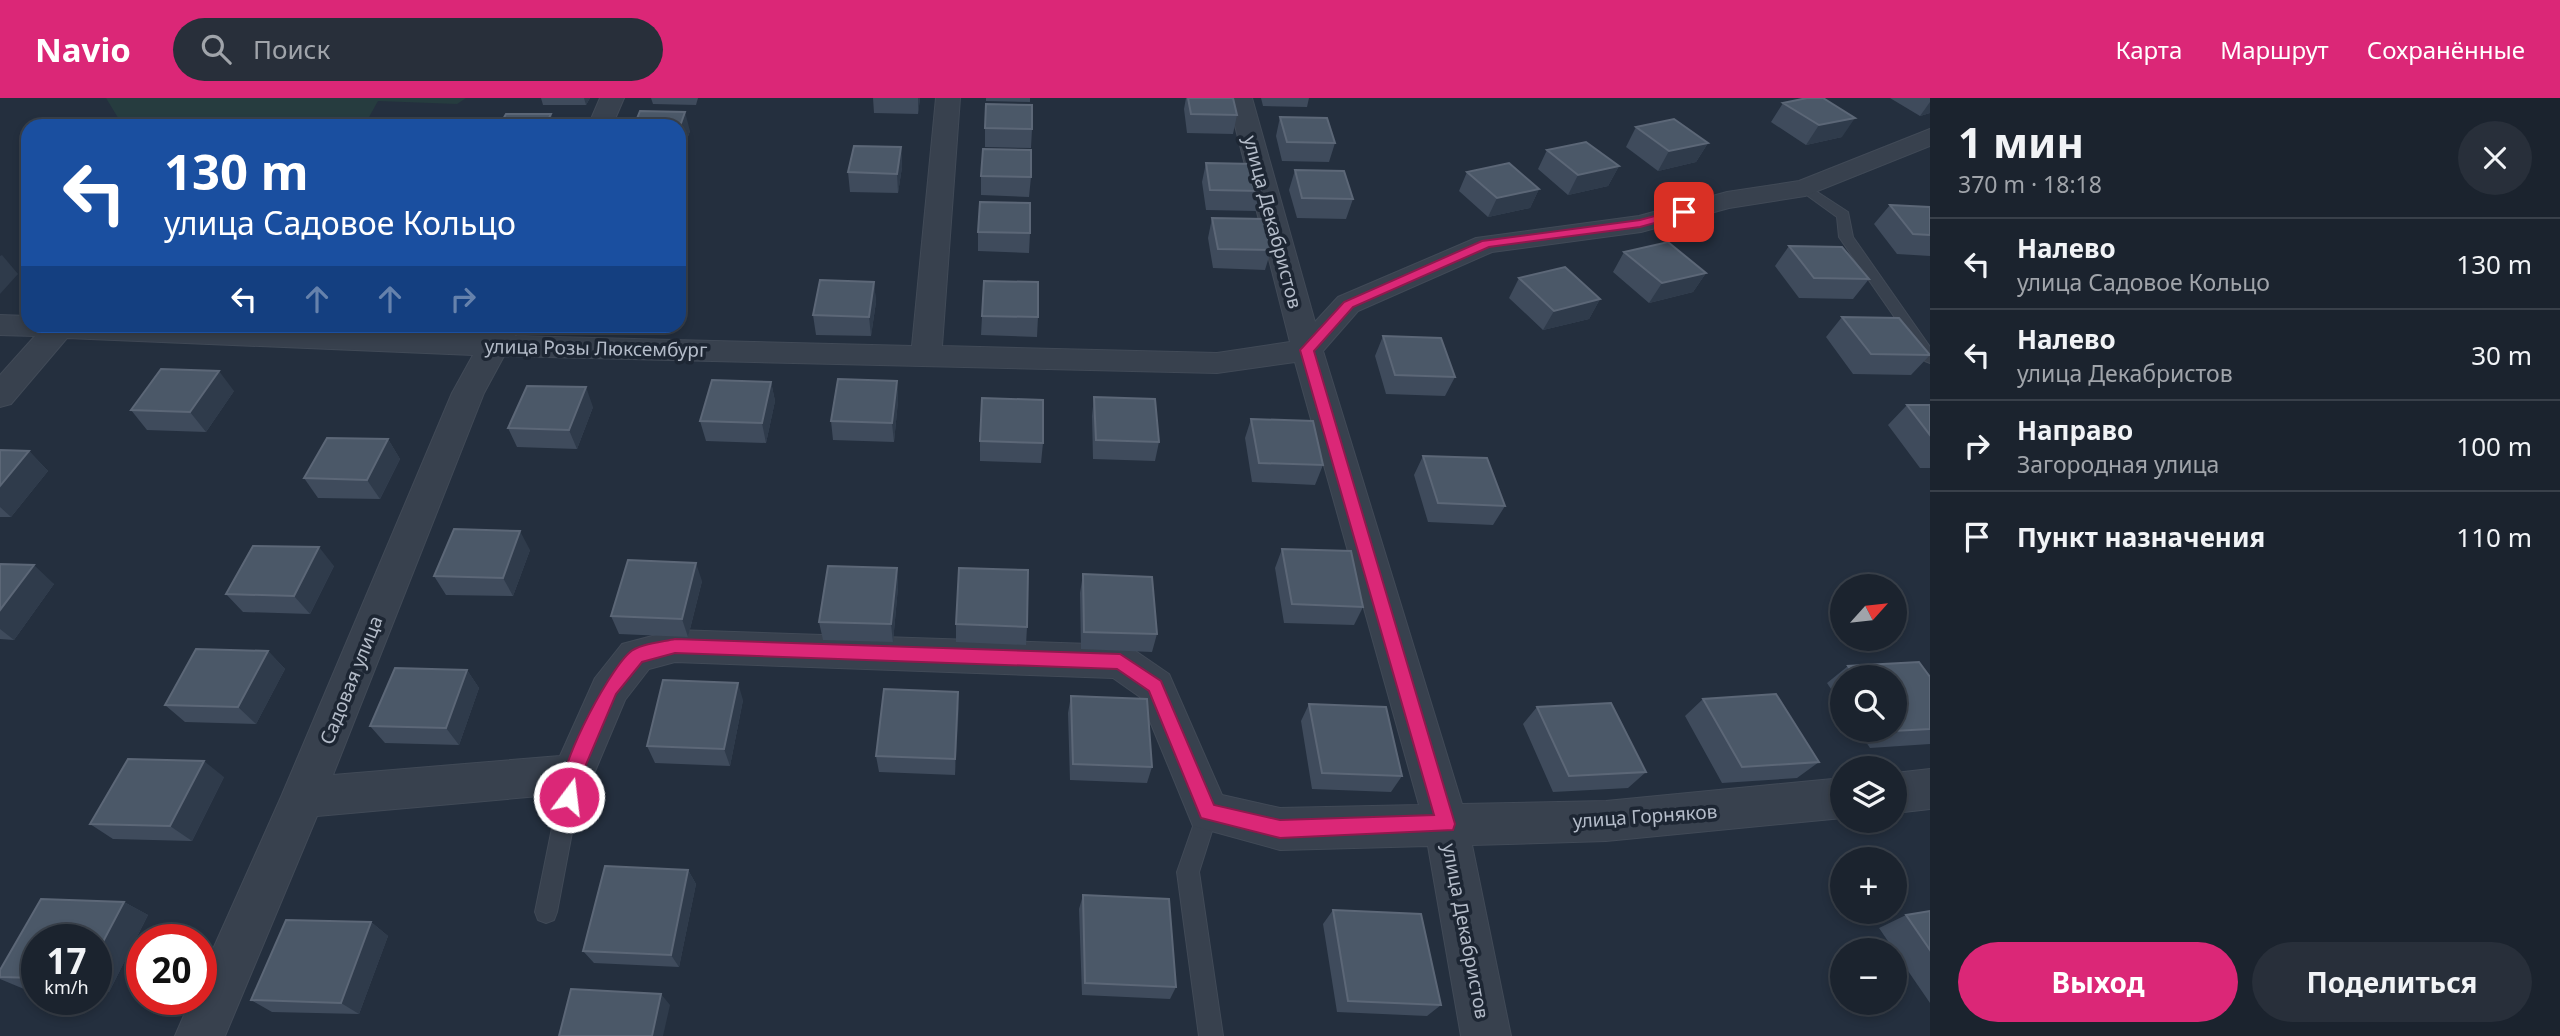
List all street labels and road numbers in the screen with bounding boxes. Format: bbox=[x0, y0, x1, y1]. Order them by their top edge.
street label: улица Декабристов bbox=[1237, 133, 1309, 311]
street label: улица Розы Люксембург bbox=[484, 333, 708, 363]
street label: Садовая улица bbox=[313, 612, 389, 748]
street label: улица Горняков bbox=[1572, 798, 1718, 834]
street label: улица Декабристов bbox=[1436, 841, 1496, 1021]

